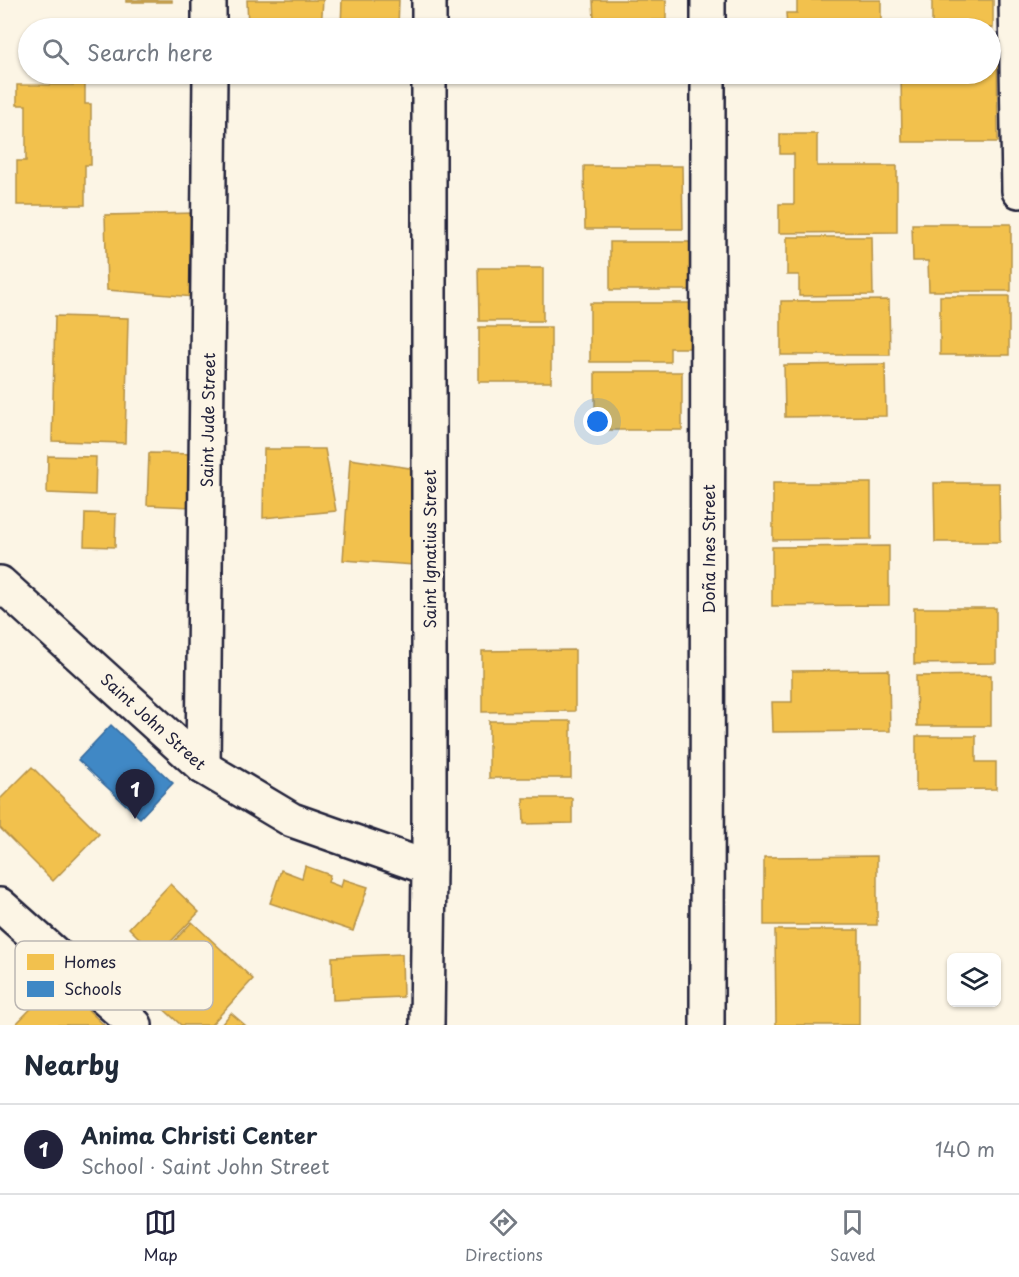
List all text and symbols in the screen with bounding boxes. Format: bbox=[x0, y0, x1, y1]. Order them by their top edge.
search box bbox=[18, 18, 1001, 84]
icon: search bbox=[39, 35, 72, 68]
text: Search here bbox=[87, 35, 213, 68]
street label: Saint Jude Street bbox=[194, 352, 220, 488]
your location bbox=[583, 407, 612, 436]
street label: Saint Ignatius Street bbox=[417, 469, 441, 629]
street label: Doña Ines Street bbox=[696, 484, 720, 614]
street label: Saint John Street bbox=[96, 667, 212, 775]
pin: 1 bbox=[116, 770, 154, 819]
legend bbox=[15, 941, 213, 1010]
text: Homes bbox=[64, 949, 116, 973]
map controls bbox=[947, 953, 1001, 1007]
button: layers bbox=[947, 953, 1001, 1007]
text: Schools bbox=[64, 976, 122, 1000]
text: Nearby bbox=[24, 1045, 119, 1084]
text: Anima Christi Center bbox=[81, 1118, 317, 1151]
text: 1 bbox=[39, 1134, 48, 1164]
text: 140 m bbox=[935, 1134, 995, 1164]
text: School · Saint John Street bbox=[81, 1151, 330, 1181]
tab: Map bbox=[144, 1206, 178, 1266]
tab: Directions bbox=[465, 1206, 543, 1266]
tab: Saved bbox=[830, 1206, 875, 1266]

